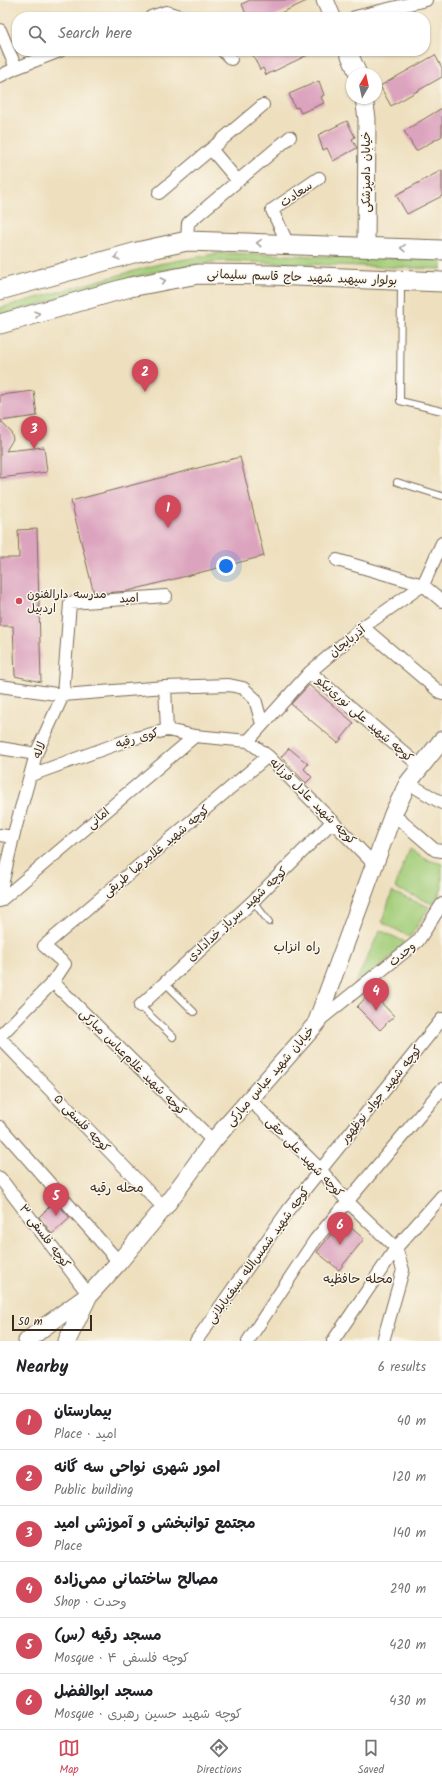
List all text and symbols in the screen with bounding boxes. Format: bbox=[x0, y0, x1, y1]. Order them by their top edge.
search box bbox=[12, 12, 430, 56]
text: Search here bbox=[58, 22, 132, 46]
icon: search bbox=[26, 23, 48, 45]
north arrow bbox=[346, 68, 382, 104]
street label: خیابان دامپزشکی bbox=[357, 132, 376, 212]
street label: سعادت bbox=[276, 177, 316, 212]
one-way arrow bbox=[256, 239, 262, 248]
one-way arrow bbox=[400, 244, 406, 253]
one-way arrow bbox=[114, 252, 121, 261]
street label: بولوار سپهبد شهید حاج قاسم سلیمانی bbox=[206, 265, 397, 290]
one-way arrow bbox=[160, 277, 166, 286]
one-way arrow bbox=[34, 310, 41, 319]
pin: 2 bbox=[132, 359, 158, 392]
pin: 3 bbox=[21, 416, 47, 449]
pin: 1 bbox=[155, 495, 181, 528]
your location bbox=[216, 556, 236, 576]
place label: مدرسه دارالفنون اردبیل bbox=[27, 585, 107, 618]
street label: امید bbox=[119, 588, 139, 609]
marker: مدرسه دارالفنون اردبیل bbox=[14, 596, 24, 606]
street label: آذربایجان bbox=[325, 620, 371, 662]
street label: کوچه شهید علی نوری‌نیکو bbox=[311, 671, 417, 767]
street label: کوی رقیه bbox=[113, 723, 161, 754]
street label: لاله bbox=[28, 739, 51, 761]
street label: کوچه شهید عادل فرزانه bbox=[265, 753, 361, 849]
street label: کوچه شهید غلامرضا طریقی bbox=[99, 801, 214, 902]
street label: امانی bbox=[83, 803, 114, 834]
street label: کوچه شهید سرباز خدادادی bbox=[183, 862, 292, 966]
district label: راه انزاب bbox=[273, 937, 321, 958]
street label: وحدت bbox=[385, 937, 420, 971]
pin: 4 bbox=[363, 978, 389, 1011]
street label: کوچه شهید غلام‌عباس مبارکی bbox=[75, 1005, 190, 1120]
street label: خیابان شهید عباس مبارکی bbox=[221, 1022, 319, 1131]
street label: کوچه شهید جواد نوظهور bbox=[335, 1041, 427, 1148]
street label: کوچه فلسفی ۵ bbox=[49, 1090, 114, 1157]
street label: کوچه شهید علی حقی bbox=[261, 1113, 348, 1202]
district label: محله رقیه bbox=[90, 1178, 144, 1199]
pin: 5 bbox=[43, 1183, 69, 1216]
street label: کوچه شهید شمس‌الله سیف‌بابلانی bbox=[202, 1183, 315, 1328]
street label: کوچه فلسفی ۳ bbox=[14, 1200, 75, 1272]
pin: 6 bbox=[327, 1212, 353, 1245]
district label: محله حافظیه bbox=[323, 1269, 393, 1290]
scale bar bbox=[12, 1313, 92, 1332]
text: 50 m bbox=[18, 1313, 43, 1331]
text: Nearby bbox=[16, 1354, 68, 1381]
text: 6 results bbox=[378, 1357, 426, 1378]
text: بیمارستان bbox=[54, 1400, 112, 1424]
text: 1 bbox=[27, 1411, 31, 1432]
text: 40 m bbox=[397, 1411, 426, 1432]
text: Place · امید bbox=[54, 1424, 117, 1445]
text: امور شهری نواحی سه گانه bbox=[54, 1456, 220, 1480]
text: 2 bbox=[25, 1467, 33, 1488]
text: 120 m bbox=[392, 1467, 426, 1488]
text: Public building bbox=[54, 1480, 133, 1501]
text: مجتمع توانبخشی و آموزشی امید bbox=[54, 1512, 256, 1536]
text: 3 bbox=[25, 1523, 33, 1544]
text: 140 m bbox=[393, 1523, 426, 1544]
text: Place bbox=[54, 1536, 82, 1557]
text: مصالح ساختمانی ممی‌زاده bbox=[54, 1568, 218, 1592]
text: 4 bbox=[25, 1579, 33, 1600]
text: 290 m bbox=[390, 1579, 426, 1600]
text: Shop · وحدت bbox=[54, 1592, 126, 1613]
text: مسجد رقیه (س) bbox=[54, 1624, 161, 1648]
text: 5 bbox=[26, 1635, 32, 1656]
text: 420 m bbox=[389, 1635, 426, 1656]
text: Mosque · کوچه فلسفی ۴ bbox=[54, 1648, 189, 1669]
text: مسجد ابوالفضل bbox=[54, 1680, 153, 1704]
text: 6 bbox=[25, 1691, 33, 1712]
text: 430 m bbox=[389, 1691, 426, 1712]
text: Mosque · کوچه شهید حسین رهبری bbox=[54, 1704, 242, 1725]
tab: Map bbox=[58, 1737, 80, 1779]
tab: Directions bbox=[196, 1737, 242, 1779]
tab: Saved bbox=[358, 1737, 384, 1779]

